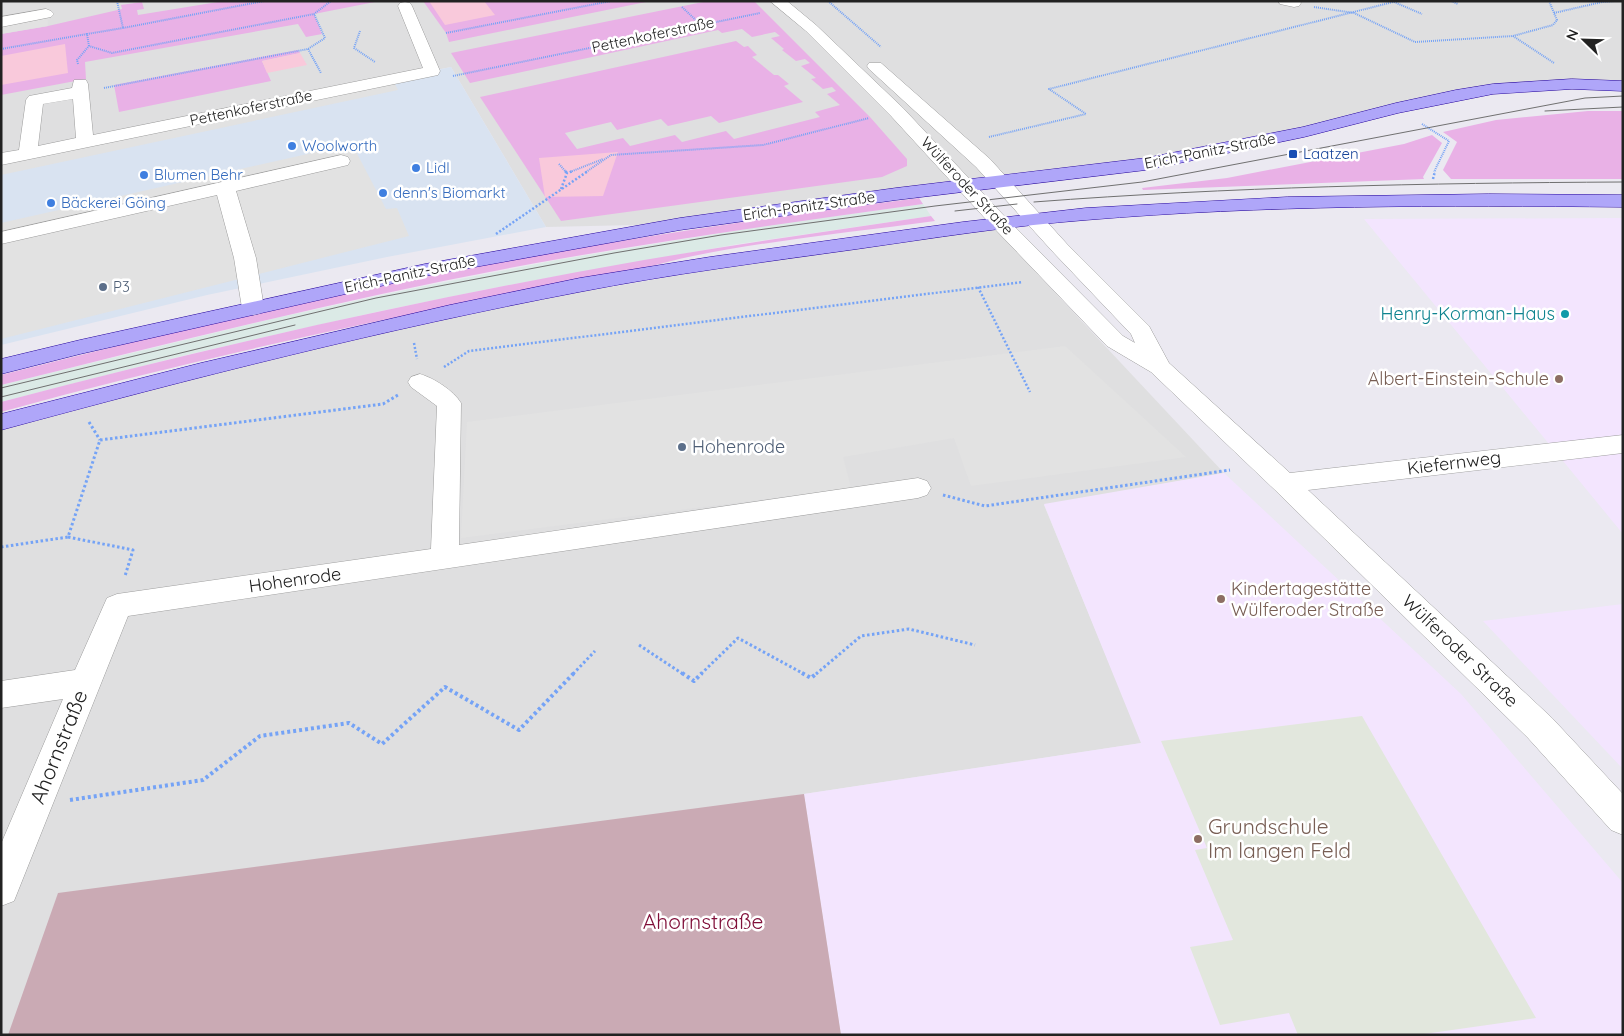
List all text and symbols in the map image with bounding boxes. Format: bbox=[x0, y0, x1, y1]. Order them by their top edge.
street label: Pettenkoferstraße bbox=[590, 12, 716, 57]
north arrow bbox=[1559, 15, 1609, 65]
text: N bbox=[1562, 27, 1582, 43]
street label: Pettenkoferstraße bbox=[188, 85, 314, 130]
street label: Erich-Panitz-Straße bbox=[1143, 128, 1277, 173]
street label: Wülferoder Straße bbox=[917, 133, 1018, 239]
place label: Woolworth bbox=[302, 136, 377, 155]
marker: Woolworth bbox=[286, 140, 298, 152]
place label: Laatzen bbox=[1303, 144, 1359, 163]
marker: Laatzen bbox=[1287, 148, 1299, 160]
place label: Lidl bbox=[426, 158, 450, 177]
marker: Lidl bbox=[410, 162, 422, 174]
place label: Blumen Behr bbox=[154, 165, 243, 184]
marker: Blumen Behr bbox=[138, 169, 150, 181]
place label: denn's Biomarkt bbox=[393, 183, 506, 202]
marker: denn's Biomarkt bbox=[377, 187, 389, 199]
street label: Erich-Panitz-Straße bbox=[742, 187, 876, 224]
place label: Bäckerei Göing bbox=[61, 193, 166, 212]
marker: Bäckerei Göing bbox=[45, 197, 57, 209]
street label: Erich-Panitz-Straße bbox=[343, 250, 477, 297]
place label: P3 bbox=[113, 277, 130, 296]
marker: P3 bbox=[97, 281, 109, 293]
place label: Henry-Korman-Haus bbox=[1381, 302, 1555, 325]
marker: Henry-Korman-Haus bbox=[1559, 308, 1571, 320]
place label: Albert-Einstein-Schule bbox=[1368, 367, 1549, 390]
marker: Albert-Einstein-Schule bbox=[1553, 373, 1565, 385]
place label: Hohenrode bbox=[692, 435, 785, 458]
marker: Hohenrode bbox=[676, 441, 688, 453]
street label: Kiefernweg bbox=[1406, 445, 1502, 480]
street label: Hohenrode bbox=[247, 562, 343, 597]
place label: Kindertagestätte Wülferoder Straße bbox=[1231, 577, 1384, 621]
street label: Wülferoder Straße bbox=[1397, 589, 1523, 712]
marker: Kindertagestätte Wülferoder Straße bbox=[1215, 593, 1227, 605]
street label: Ahornstraße bbox=[23, 686, 93, 807]
place label: Grundschule Im langen Feld bbox=[1208, 813, 1351, 863]
marker: Grundschule Im langen Feld bbox=[1192, 833, 1204, 845]
park label: Ahornstraße bbox=[643, 908, 763, 934]

